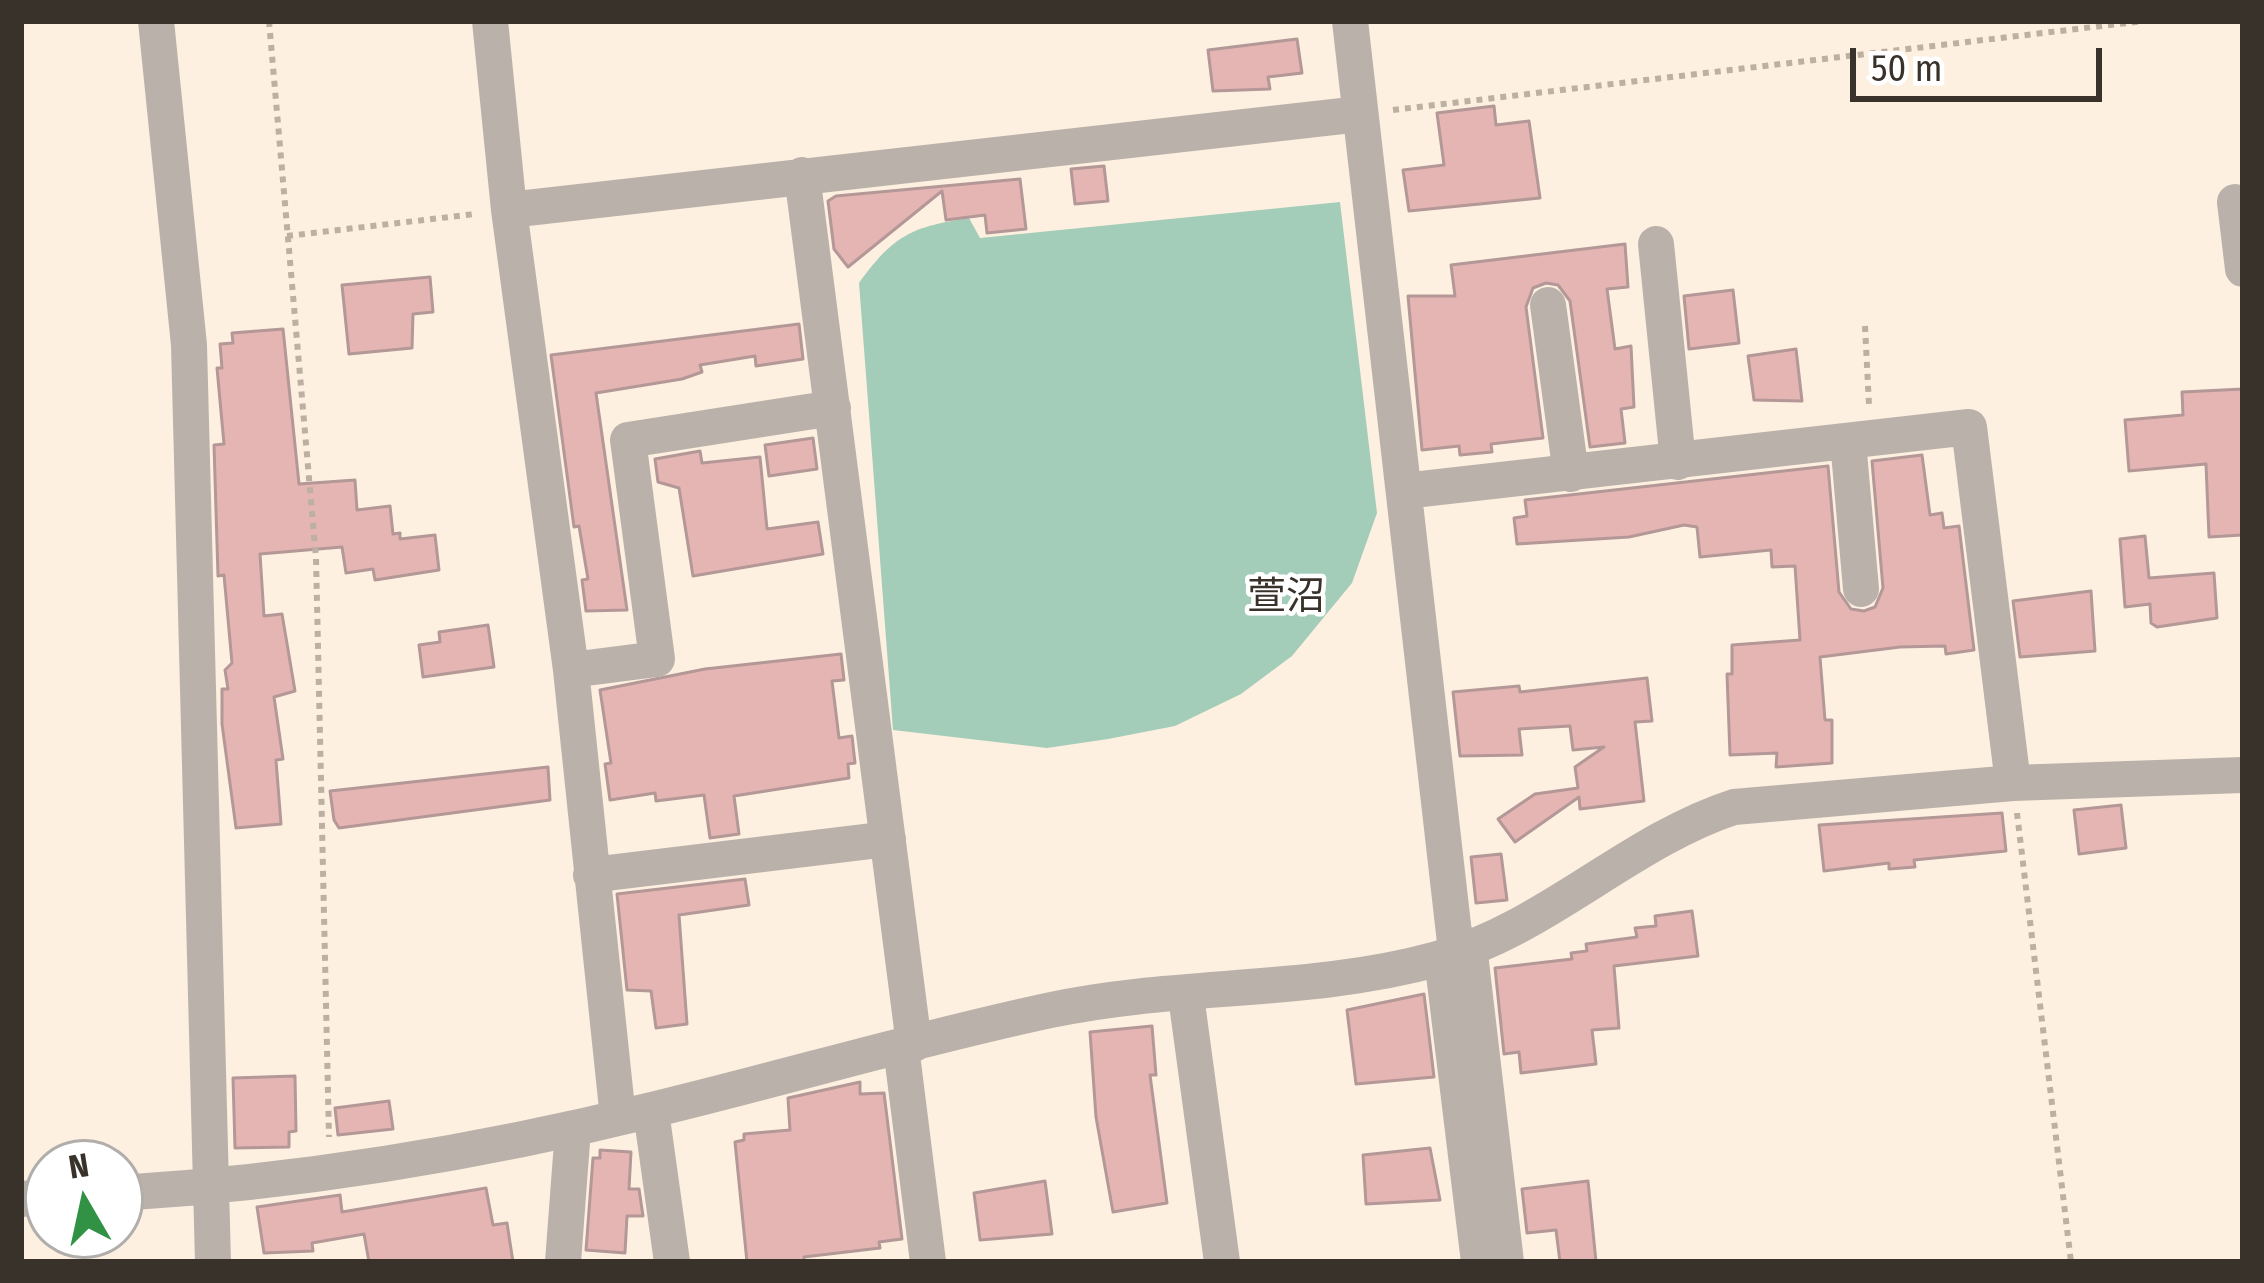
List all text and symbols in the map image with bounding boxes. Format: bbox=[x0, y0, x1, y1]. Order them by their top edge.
scale bar bbox=[1856, 24, 2108, 98]
text: 50 m bbox=[1871, 47, 1942, 91]
district label: 萱沼 bbox=[1247, 575, 1325, 621]
north arrow bbox=[24, 1139, 144, 1259]
text: N bbox=[66, 1145, 92, 1188]

